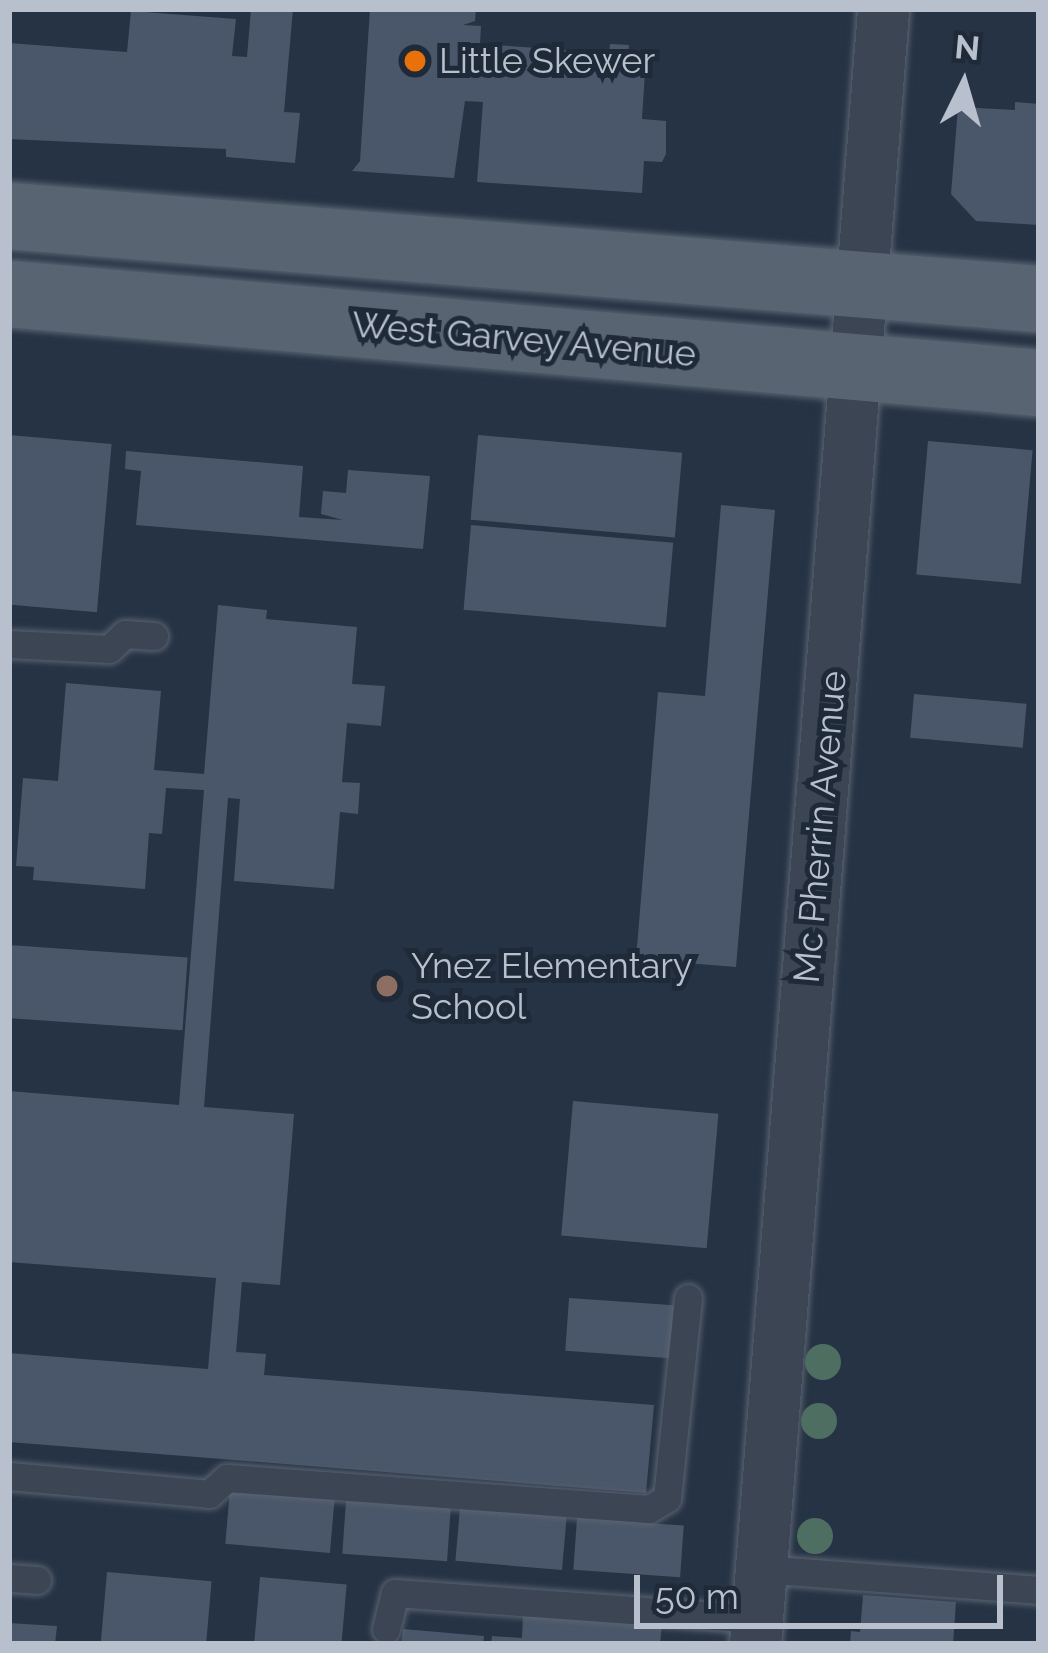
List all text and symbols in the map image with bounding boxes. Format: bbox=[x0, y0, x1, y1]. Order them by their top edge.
north arrow bbox=[904, 24, 1024, 144]
text: N bbox=[953, 27, 981, 68]
place label: Little Skewer bbox=[439, 39, 655, 83]
marker: Little Skewer bbox=[402, 48, 428, 74]
street label: West Garvey Avenue bbox=[349, 302, 699, 376]
street label: Mc Pherrin Avenue bbox=[785, 669, 855, 985]
place label: Ynez Elementary School bbox=[411, 943, 692, 1028]
marker: Ynez Elementary School bbox=[374, 973, 400, 999]
scale bar bbox=[640, 1551, 1009, 1625]
text: 50 m bbox=[655, 1575, 739, 1617]

